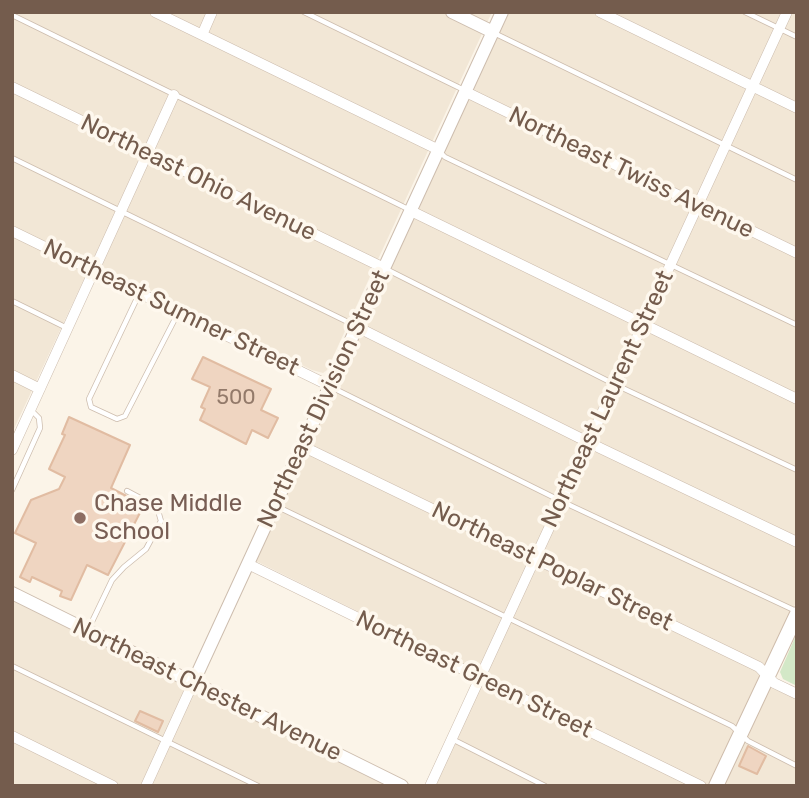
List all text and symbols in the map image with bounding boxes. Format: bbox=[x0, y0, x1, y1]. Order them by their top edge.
street label: Northeast Twiss Avenue bbox=[504, 101, 758, 245]
street label: Northeast Ohio Avenue bbox=[76, 108, 320, 248]
street label: Northeast Sumner Street bbox=[38, 234, 304, 382]
street label: Northeast Division Street bbox=[252, 266, 396, 532]
street label: Northeast Laurent Street bbox=[536, 266, 680, 532]
house number: 500 bbox=[216, 385, 256, 411]
place label: Chase Middle School bbox=[94, 490, 242, 546]
street label: Northeast Poplar Street bbox=[427, 496, 677, 638]
marker: Chase Middle School bbox=[72, 510, 88, 526]
street label: Northeast Green Street bbox=[351, 605, 597, 745]
street label: Northeast Chester Avenue bbox=[68, 612, 346, 768]

